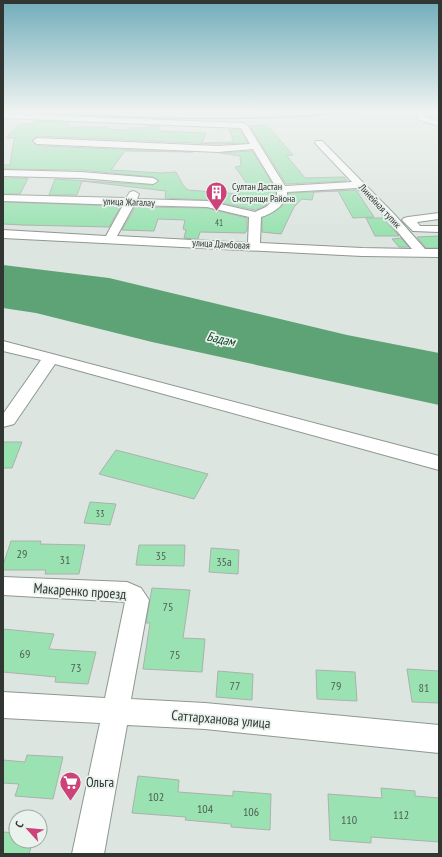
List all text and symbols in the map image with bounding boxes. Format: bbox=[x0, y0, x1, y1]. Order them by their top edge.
building icon: Султан Дастан Смотрящи Района bbox=[203, 179, 229, 212]
place label: Султан Дастан Смотрящи Района bbox=[232, 180, 295, 205]
street label: Линейная тупик bbox=[355, 180, 404, 231]
street label: улица Жагалау bbox=[103, 195, 155, 209]
house number: 41 bbox=[215, 217, 223, 228]
street label: улица Дамбовая bbox=[192, 236, 250, 252]
water label: Бадам bbox=[205, 327, 238, 351]
house number: 33 bbox=[96, 507, 105, 520]
house number: 29 bbox=[17, 546, 27, 561]
house number: 35 bbox=[156, 548, 166, 563]
house number: 31 bbox=[60, 552, 70, 567]
house number: 35а bbox=[216, 554, 232, 569]
street label: Макаренко проезд bbox=[33, 579, 127, 603]
house number: 75 bbox=[163, 599, 173, 614]
house number: 69 bbox=[20, 646, 30, 661]
house number: 75 bbox=[170, 647, 180, 662]
house number: 73 bbox=[71, 660, 81, 675]
house number: 77 bbox=[230, 678, 240, 693]
house number: 79 bbox=[331, 678, 341, 693]
house number: 81 bbox=[419, 680, 429, 695]
street label: Саттарханова улица bbox=[171, 706, 271, 732]
supermarket icon: Ольга bbox=[57, 769, 83, 802]
place label: Ольга bbox=[86, 773, 114, 791]
house number: 102 bbox=[148, 789, 164, 804]
house number: 104 bbox=[197, 801, 214, 816]
house number: 106 bbox=[243, 804, 259, 819]
house number: 112 bbox=[393, 807, 409, 822]
north arrow bbox=[8, 809, 48, 849]
house number: 110 bbox=[341, 812, 357, 827]
text: С bbox=[12, 819, 26, 830]

